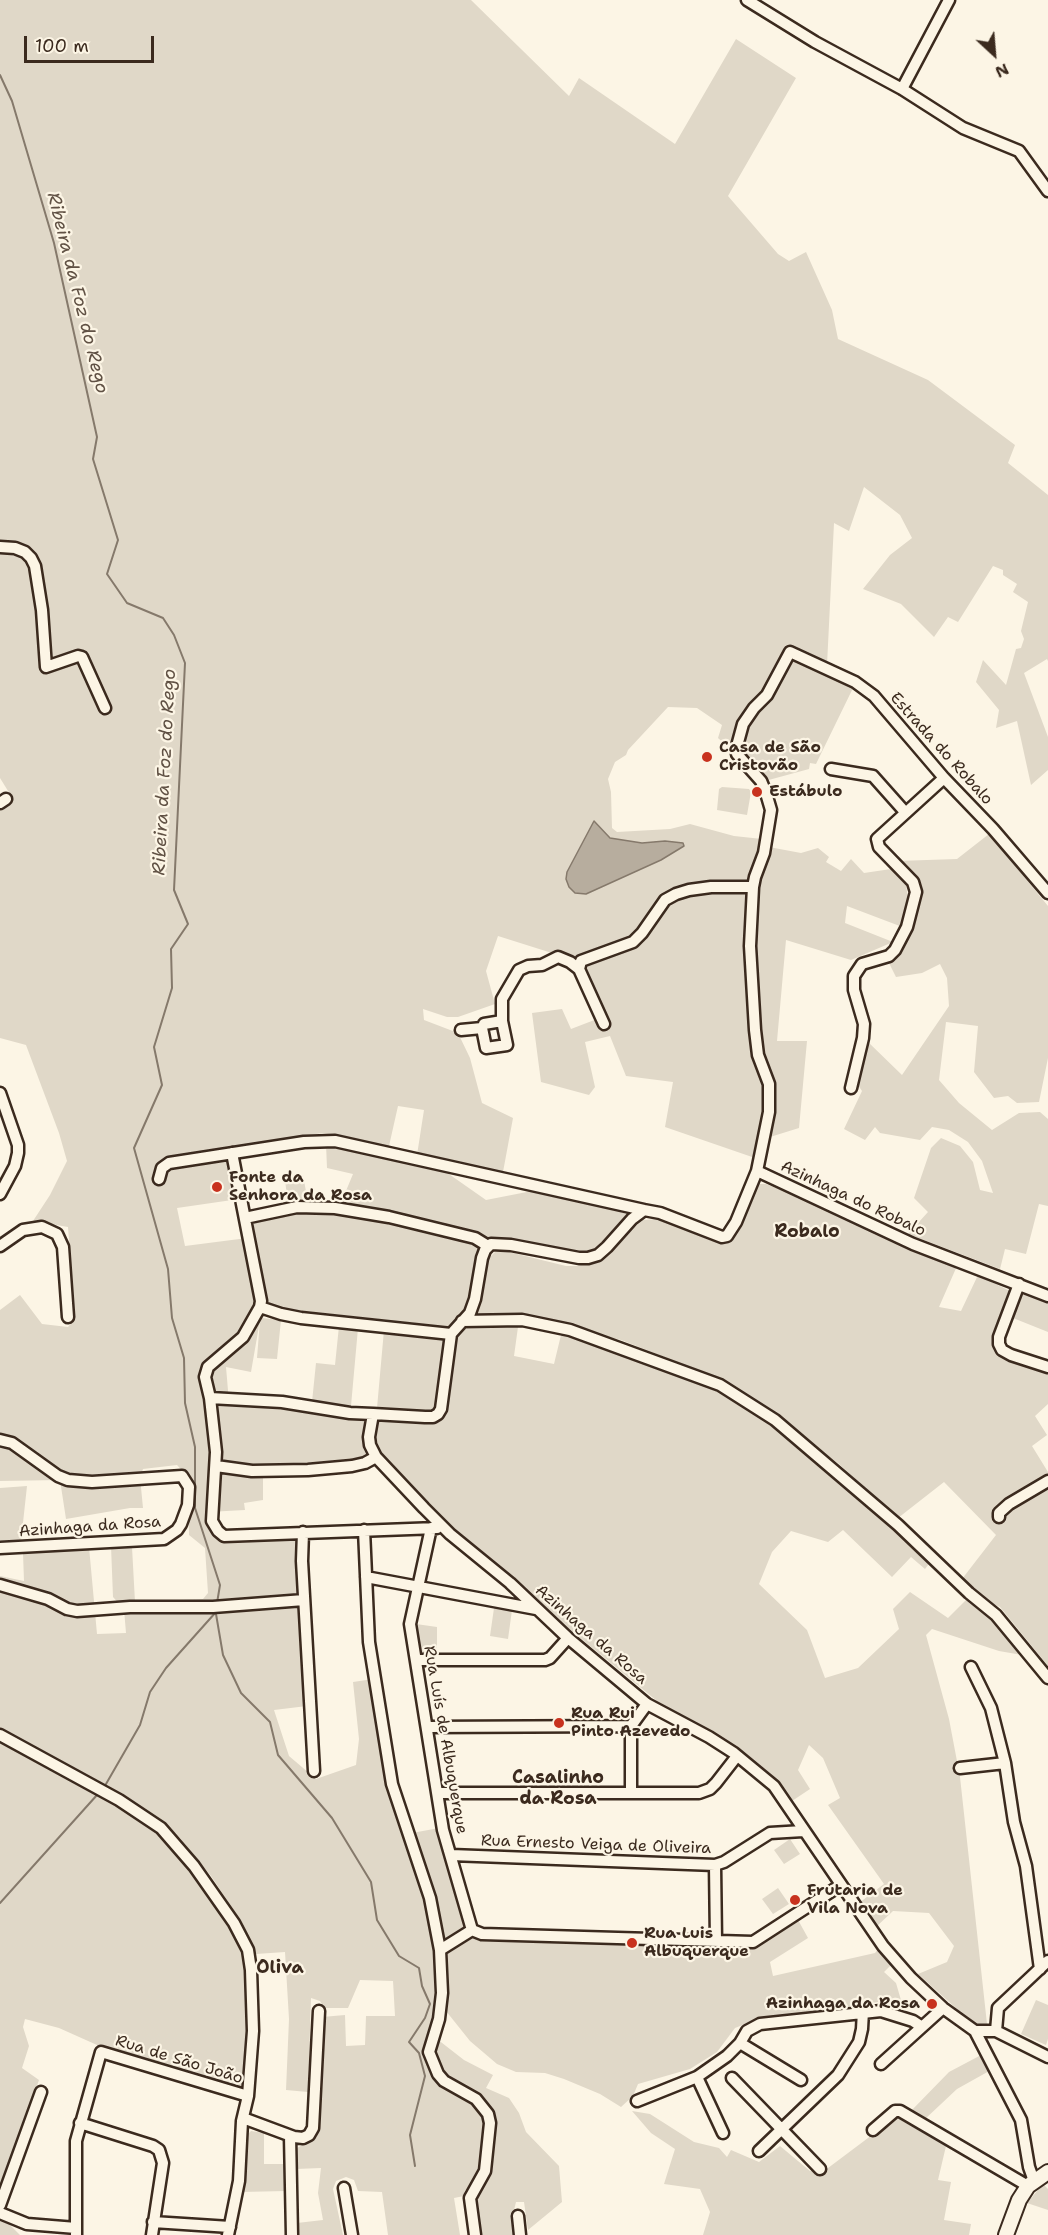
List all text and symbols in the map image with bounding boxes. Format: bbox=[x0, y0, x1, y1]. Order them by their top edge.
scale bar bbox=[27, 24, 158, 62]
north arrow bbox=[964, 24, 1024, 84]
text: 100 m bbox=[35, 34, 89, 58]
text: N bbox=[992, 58, 1012, 83]
water label: Ribeira da Foz do Rego bbox=[42, 190, 112, 396]
water label: Ribeira da Foz do Rego bbox=[149, 668, 181, 876]
street label: Estrada do Robalo bbox=[885, 689, 997, 809]
place label: Casa de São Cristovão bbox=[719, 738, 821, 776]
marker: Casa de São Cristovão bbox=[700, 750, 714, 764]
place label: Estábulo bbox=[769, 782, 842, 802]
marker: Estábulo bbox=[750, 785, 764, 799]
street label: Azinhaga do Robalo bbox=[777, 1157, 929, 1241]
place label: Fonte da Senhora da Rosa bbox=[229, 1168, 372, 1206]
marker: Fonte da Senhora da Rosa bbox=[210, 1180, 224, 1194]
district label: Robalo bbox=[774, 1221, 840, 1243]
street label: Azinhaga da Rosa bbox=[18, 1512, 162, 1542]
street label: Azinhaga da Rosa bbox=[531, 1581, 651, 1689]
street label: Rua Luís de Albuquerque bbox=[419, 1644, 471, 1836]
place label: Rua Rui Pinto Azevedo bbox=[571, 1704, 690, 1742]
marker: Rua Rui Pinto Azevedo bbox=[552, 1716, 566, 1730]
district label: Casalinho da Rosa bbox=[512, 1767, 604, 1810]
street label: Rua Ernesto Veiga de Oliveira bbox=[481, 1831, 711, 1859]
place label: Frutaria de Vila Nova bbox=[807, 1881, 903, 1919]
marker: Frutaria de Vila Nova bbox=[788, 1893, 802, 1907]
place label: Rua Luis Albuquerque bbox=[644, 1924, 749, 1962]
marker: Rua Luis Albuquerque bbox=[625, 1936, 639, 1950]
district label: Oliva bbox=[256, 1957, 304, 1979]
place label: Azinhaga da Rosa bbox=[766, 1994, 920, 2014]
marker: Azinhaga da Rosa bbox=[925, 1997, 939, 2011]
street label: Rua de São João bbox=[113, 2032, 245, 2088]

